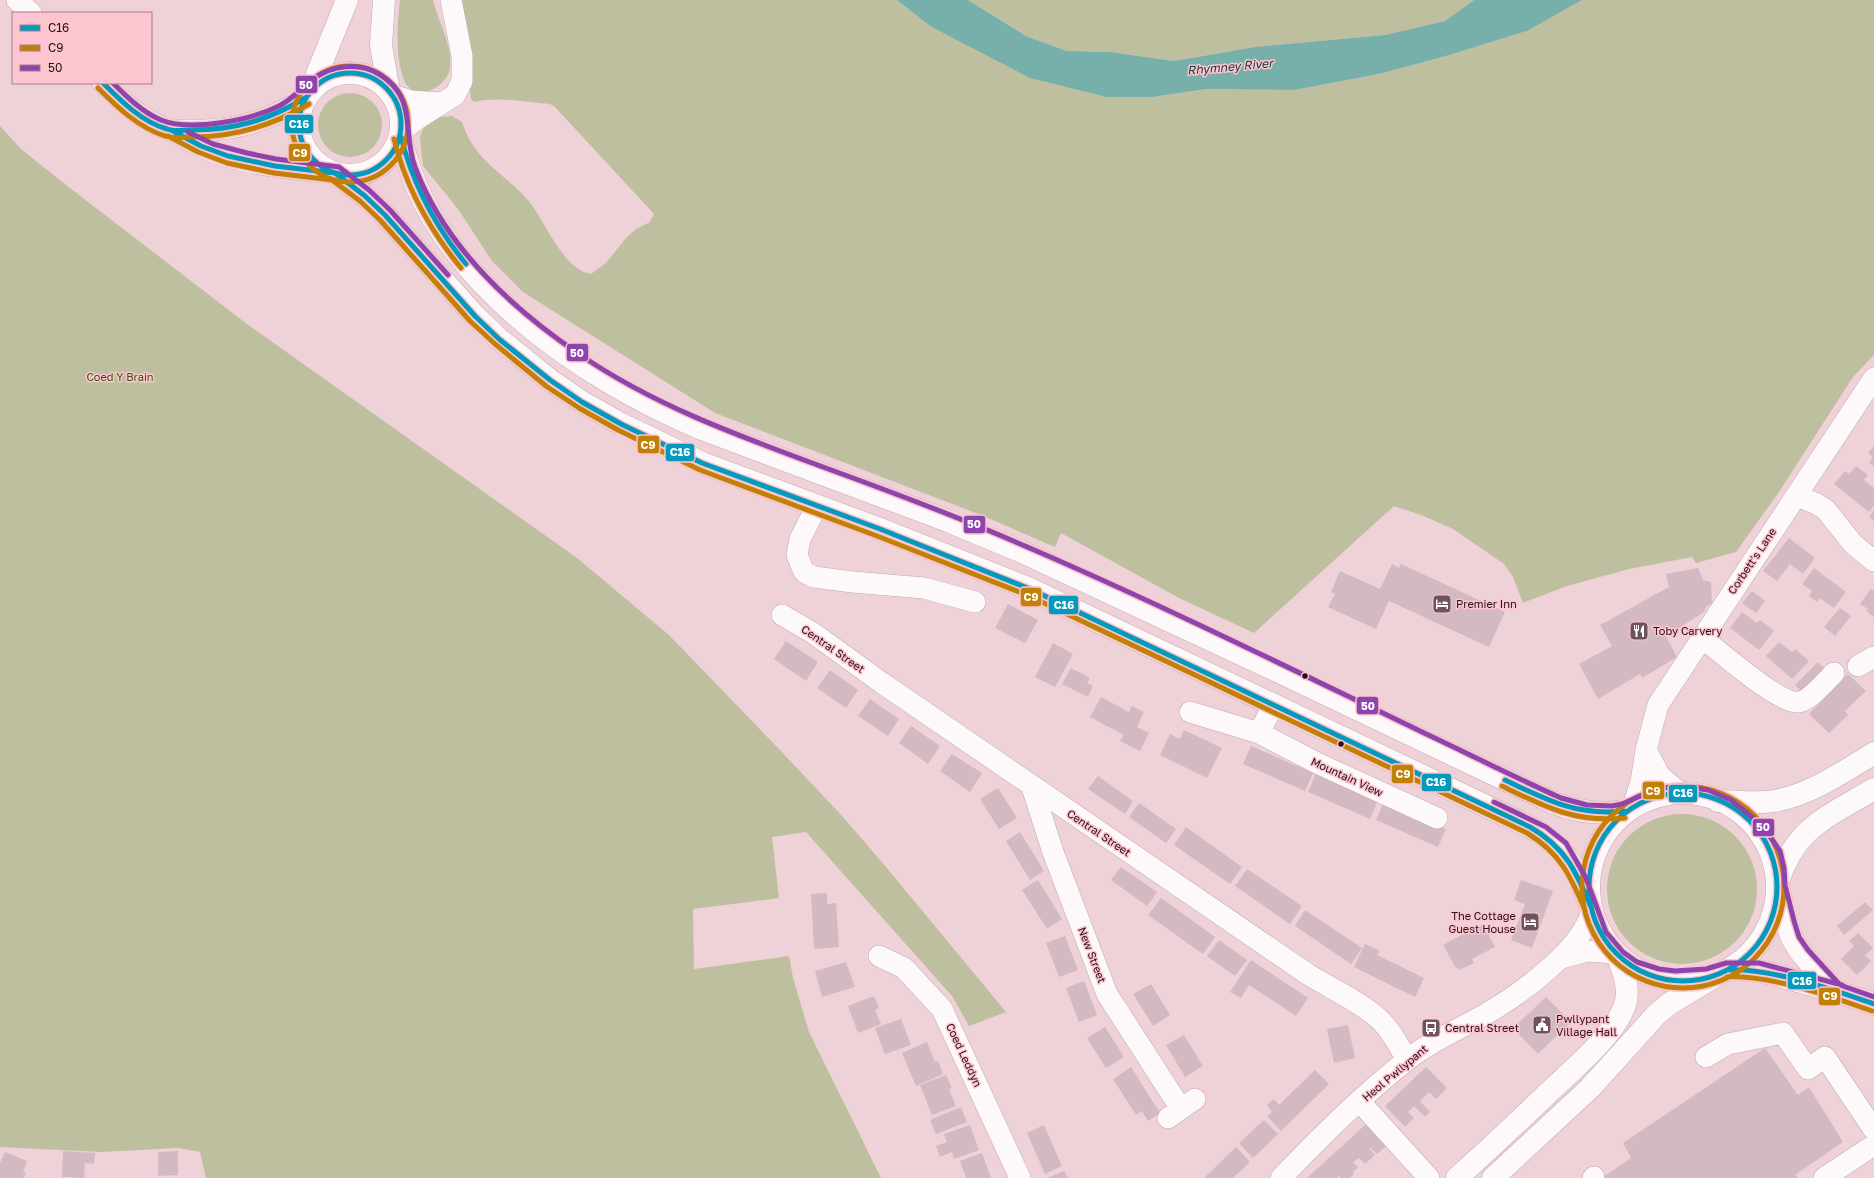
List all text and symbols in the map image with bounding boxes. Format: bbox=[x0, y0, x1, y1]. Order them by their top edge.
legend bbox=[12, 12, 152, 84]
text: C16 bbox=[48, 20, 69, 35]
text: C9 bbox=[48, 40, 63, 55]
water label: Rhymney River bbox=[1186, 55, 1276, 78]
text: 50 bbox=[48, 60, 62, 75]
line badge: 50 bbox=[295, 75, 318, 94]
text: 50 bbox=[299, 78, 313, 91]
line badge: C16 bbox=[284, 114, 314, 134]
text: C16 bbox=[289, 117, 309, 130]
line badge: C9 bbox=[288, 143, 311, 162]
text: C9 bbox=[293, 146, 307, 159]
line badge: 50 bbox=[566, 343, 589, 362]
text: 50 bbox=[570, 346, 584, 359]
park label: Coed Y Brain bbox=[86, 370, 154, 383]
line badge: C9 bbox=[637, 435, 660, 454]
text: C9 bbox=[641, 438, 655, 451]
line badge: C16 bbox=[665, 443, 695, 462]
text: C16 bbox=[670, 445, 690, 458]
line badge: 50 bbox=[963, 515, 986, 534]
text: 50 bbox=[967, 517, 981, 530]
street label: Corbett's Lane bbox=[1725, 525, 1779, 596]
line badge: C9 bbox=[1020, 587, 1042, 607]
text: C9 bbox=[1024, 590, 1038, 603]
hotel icon: Premier Inn bbox=[1431, 593, 1453, 615]
line badge: C16 bbox=[1048, 595, 1079, 615]
place label: Premier Inn bbox=[1456, 597, 1517, 610]
text: C16 bbox=[1054, 598, 1074, 611]
restaurant icon: Toby Carvery bbox=[1628, 620, 1650, 642]
street label: Central Street bbox=[799, 622, 867, 675]
place label: Toby Carvery bbox=[1653, 624, 1722, 637]
unlabelled marker bbox=[1300, 671, 1310, 681]
line badge: 50 bbox=[1356, 696, 1379, 715]
text: 50 bbox=[1361, 699, 1375, 712]
unlabelled marker bbox=[1336, 739, 1346, 749]
street label: Mountain View bbox=[1309, 754, 1385, 799]
line badge: C9 bbox=[1391, 764, 1414, 784]
text: C9 bbox=[1396, 767, 1410, 780]
line badge: C16 bbox=[1421, 773, 1452, 792]
text: C16 bbox=[1426, 775, 1446, 788]
line badge: C9 bbox=[1642, 781, 1665, 800]
text: C9 bbox=[1646, 784, 1660, 797]
line badge: C16 bbox=[1668, 784, 1698, 803]
text: C16 bbox=[1673, 786, 1693, 799]
street label: Central Street bbox=[1065, 806, 1134, 859]
line badge: 50 bbox=[1752, 818, 1775, 837]
text: 50 bbox=[1756, 820, 1770, 833]
place label: The Cottage Guest House bbox=[1448, 909, 1516, 935]
hotel icon: The Cottage Guest House bbox=[1519, 911, 1541, 933]
street label: New Street bbox=[1076, 925, 1109, 985]
line badge: C16 bbox=[1787, 971, 1817, 990]
text: C16 bbox=[1792, 974, 1812, 987]
line badge: C9 bbox=[1818, 987, 1841, 1006]
text: C9 bbox=[1823, 989, 1837, 1002]
place label: Pwllypant Village Hall bbox=[1556, 1012, 1618, 1038]
public building icon: Pwllypant Village Hall bbox=[1531, 1014, 1553, 1036]
bus stop icon: Central Street bbox=[1420, 1017, 1442, 1039]
street label: Coed Leddyn bbox=[944, 1021, 985, 1089]
place label: Central Street bbox=[1445, 1021, 1519, 1034]
street label: Heol Pwllypant bbox=[1359, 1042, 1430, 1104]

